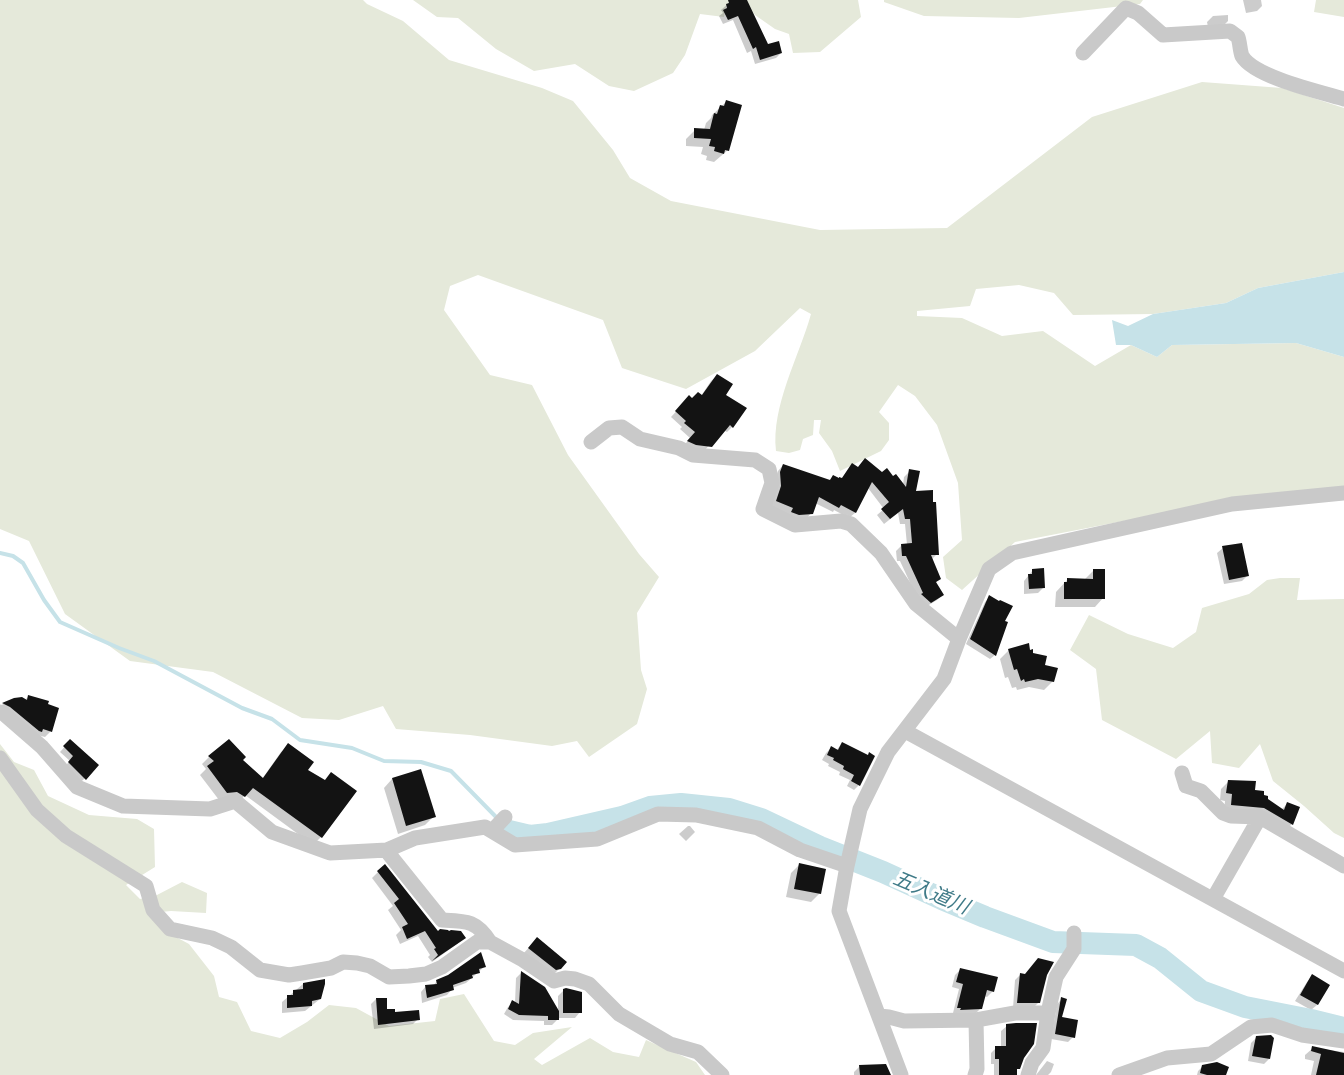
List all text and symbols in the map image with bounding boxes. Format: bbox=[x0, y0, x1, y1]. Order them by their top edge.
water label: 五入道川 bbox=[889, 866, 973, 920]

